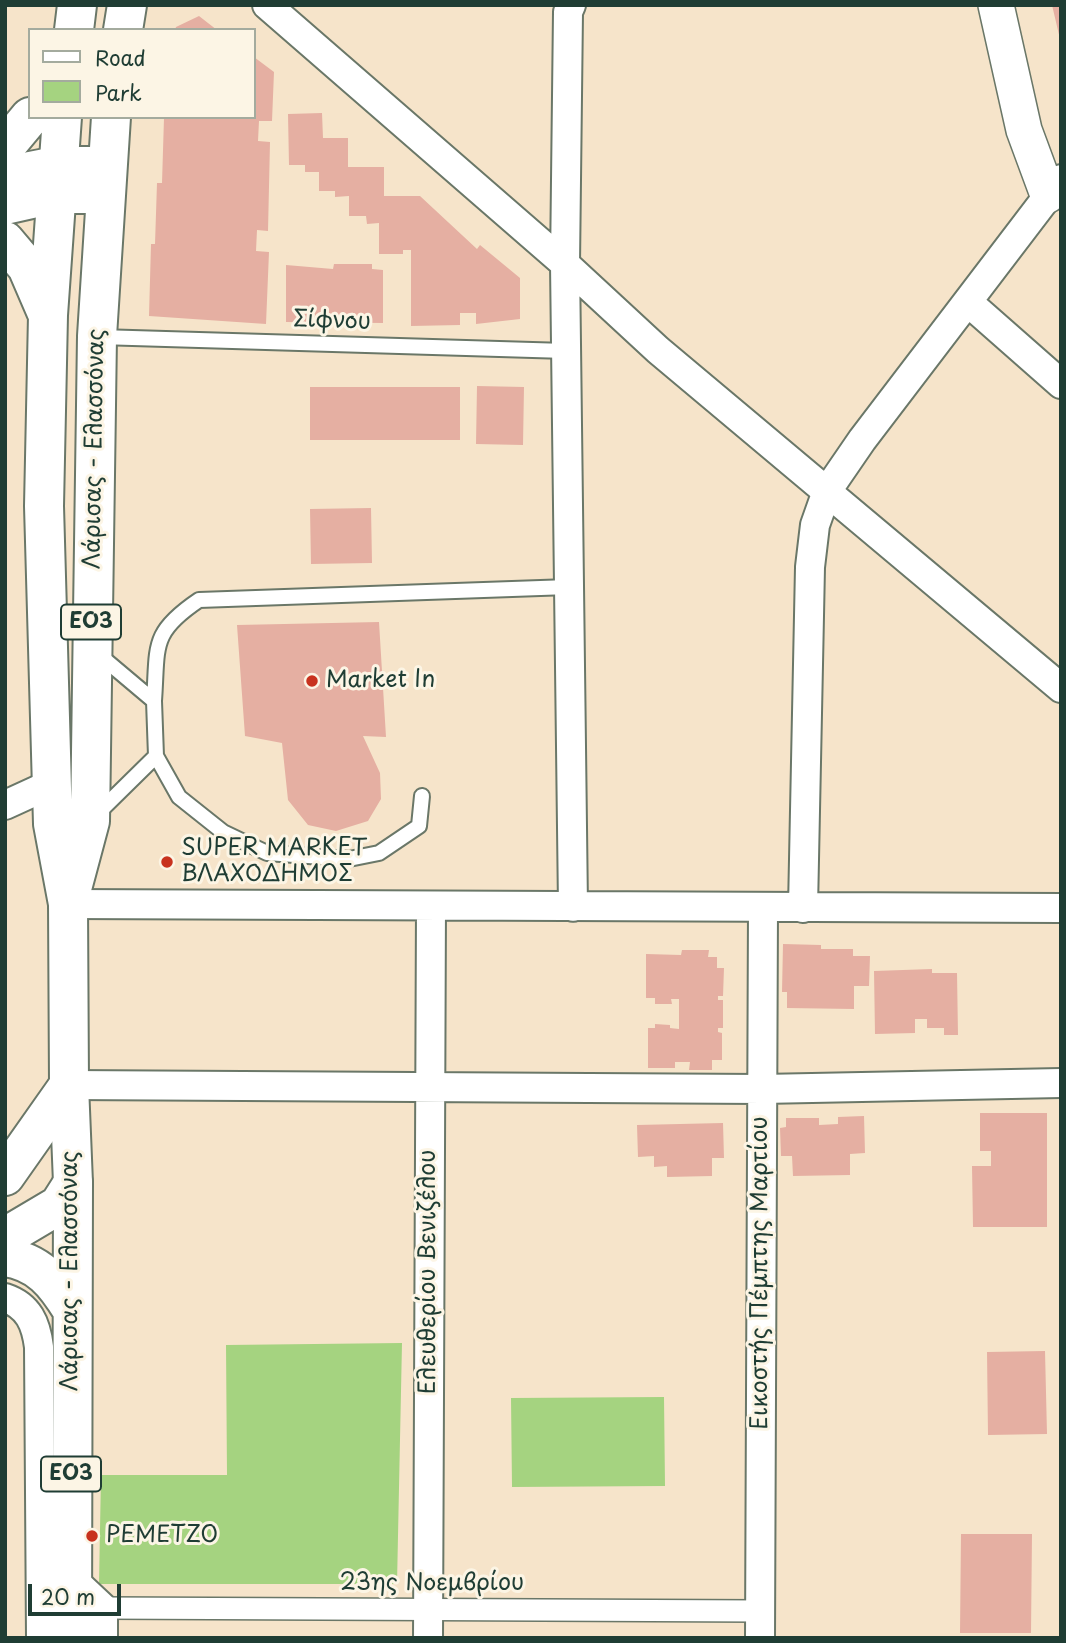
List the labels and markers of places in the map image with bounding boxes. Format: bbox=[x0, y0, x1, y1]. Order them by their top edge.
place label: Market In bbox=[326, 667, 435, 695]
marker: Market In bbox=[304, 673, 320, 689]
place label: SUPER MARKET ΒΛΑΧΟΔΗΜΟΣ bbox=[181, 835, 367, 889]
marker: SUPER MARKET ΒΛΑΧΟΔΗΜΟΣ bbox=[159, 854, 175, 870]
place label: ΡΕΜΕΤΖΟ bbox=[106, 1522, 218, 1550]
marker: ΡΕΜΕΤΖΟ bbox=[84, 1528, 100, 1544]

